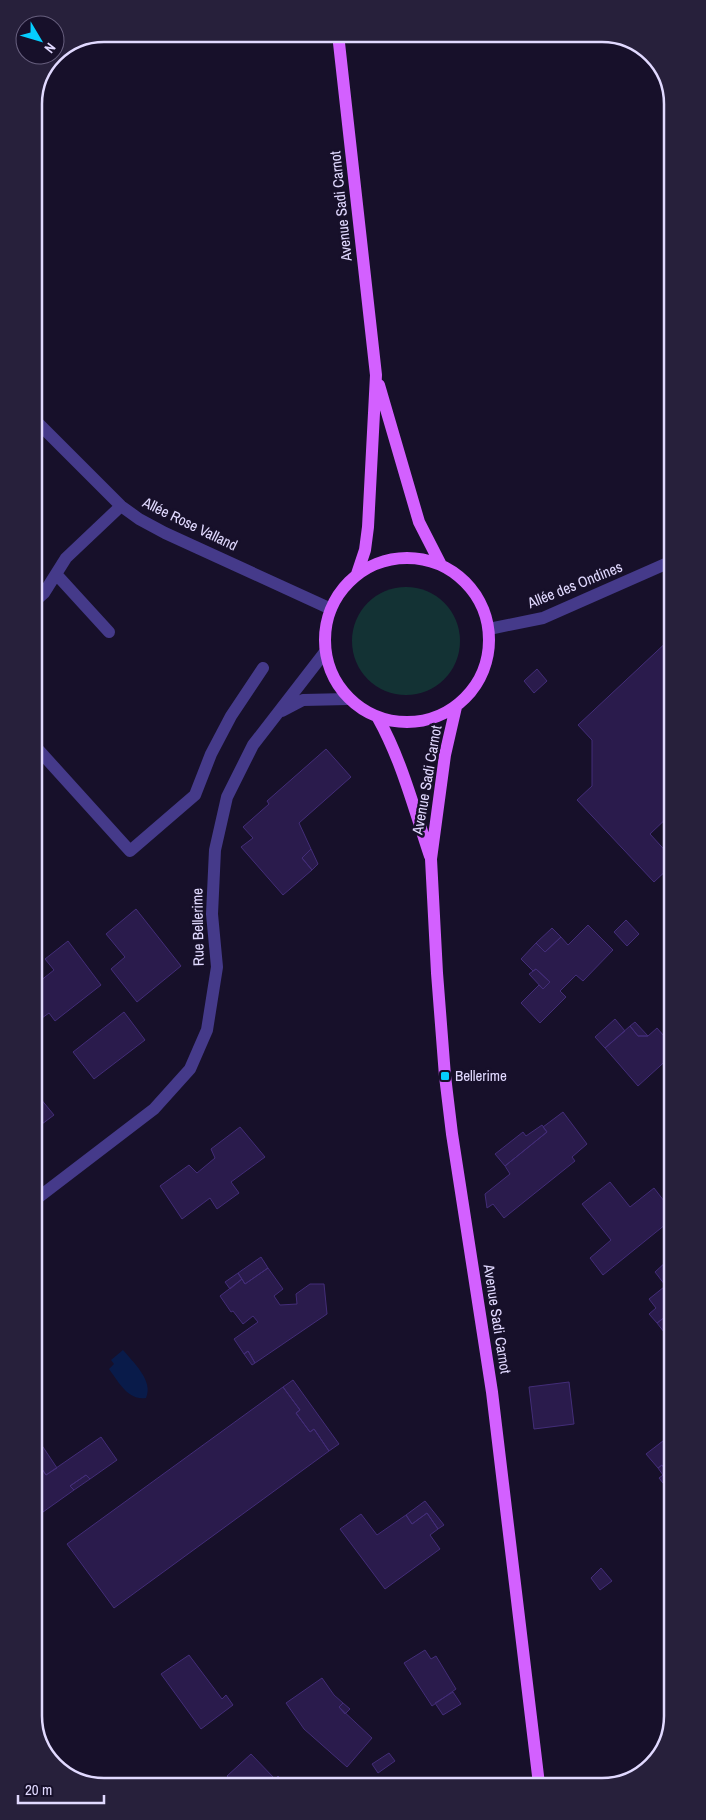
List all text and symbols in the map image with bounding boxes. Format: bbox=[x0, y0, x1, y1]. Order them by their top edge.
north arrow bbox=[15, 15, 65, 65]
text: N bbox=[41, 39, 60, 57]
street label: Avenue Sadi Carnot bbox=[324, 149, 357, 263]
street label: Allée Rose Valland bbox=[138, 491, 241, 556]
street label: Allée des Ondines bbox=[523, 556, 625, 613]
street label: Avenue Sadi Carnot bbox=[406, 723, 447, 837]
street label: Rue Bellerime bbox=[186, 888, 209, 966]
place label: Bellerime bbox=[455, 1065, 507, 1086]
marker: Bellerime bbox=[439, 1070, 451, 1082]
street label: Avenue Sadi Carnot bbox=[478, 1262, 517, 1376]
scale bar bbox=[18, 1772, 104, 1804]
text: 20 m bbox=[25, 1779, 52, 1800]

